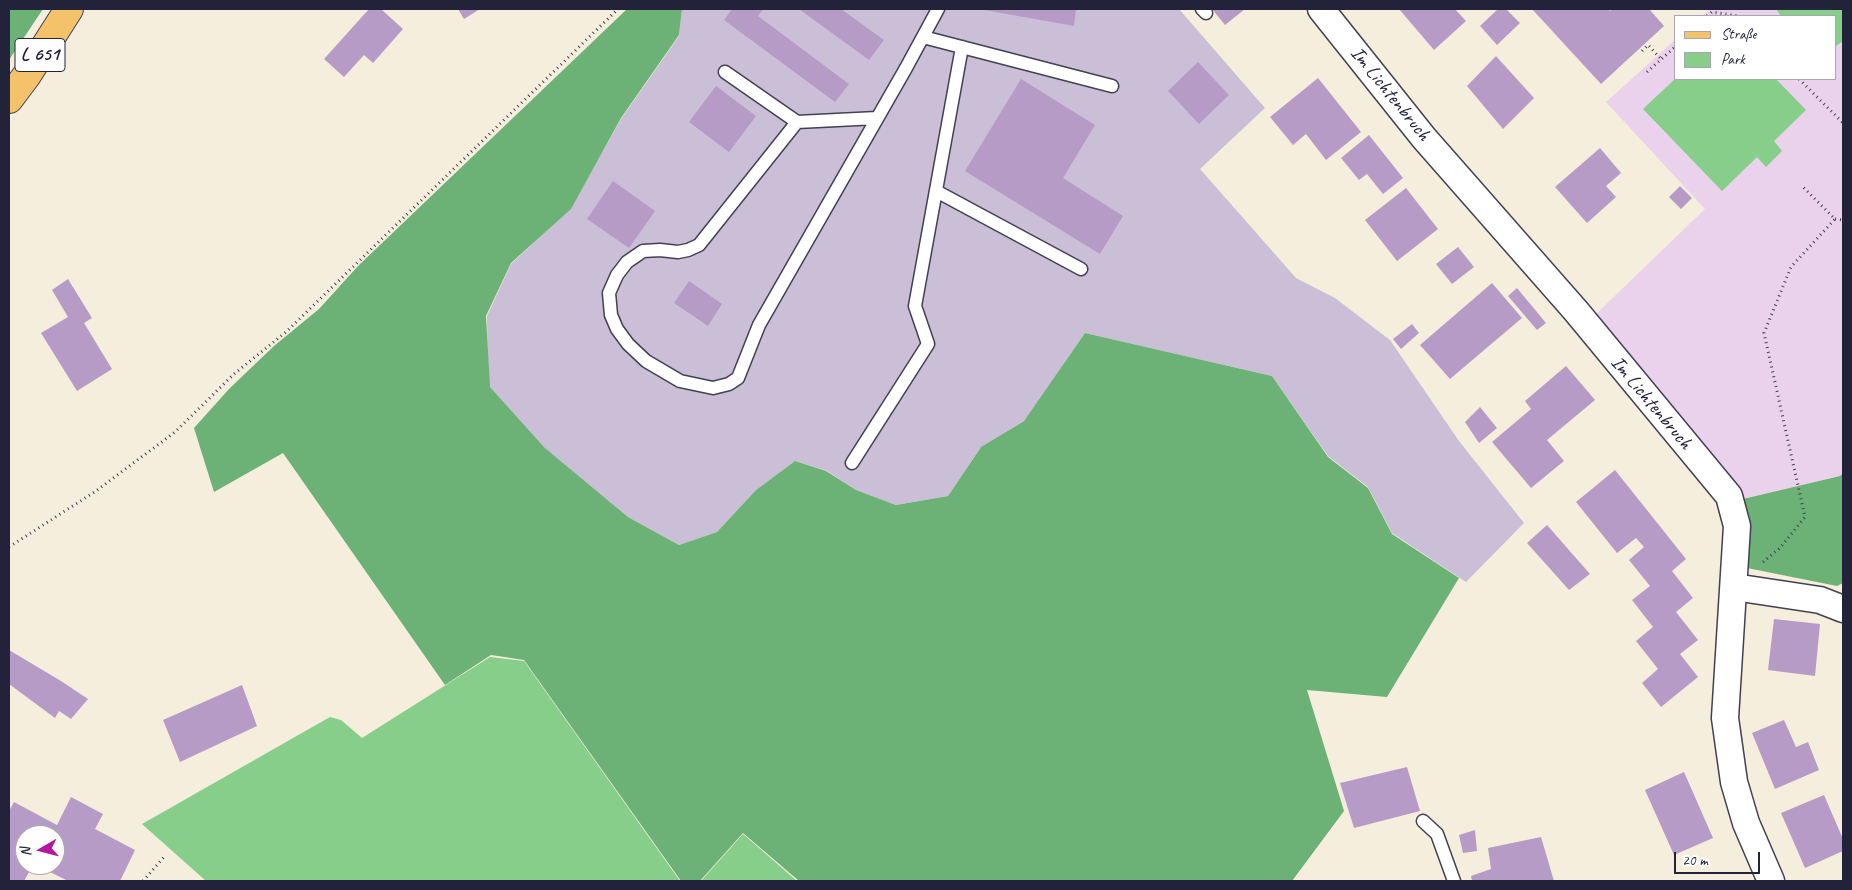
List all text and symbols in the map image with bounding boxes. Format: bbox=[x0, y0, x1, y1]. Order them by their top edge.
legend bbox=[1674, 15, 1837, 80]
text: Straße bbox=[1721, 25, 1756, 44]
road number: L 651 bbox=[15, 38, 65, 72]
street label: Im Lichtenbruch bbox=[1345, 42, 1435, 146]
text: Park bbox=[1721, 50, 1745, 69]
street label: Im Lichtenbruch bbox=[1605, 352, 1697, 454]
north arrow bbox=[15, 825, 65, 875]
scale bar bbox=[1677, 842, 1763, 874]
text: N bbox=[17, 847, 35, 858]
text: 20 m bbox=[1682, 851, 1708, 870]

